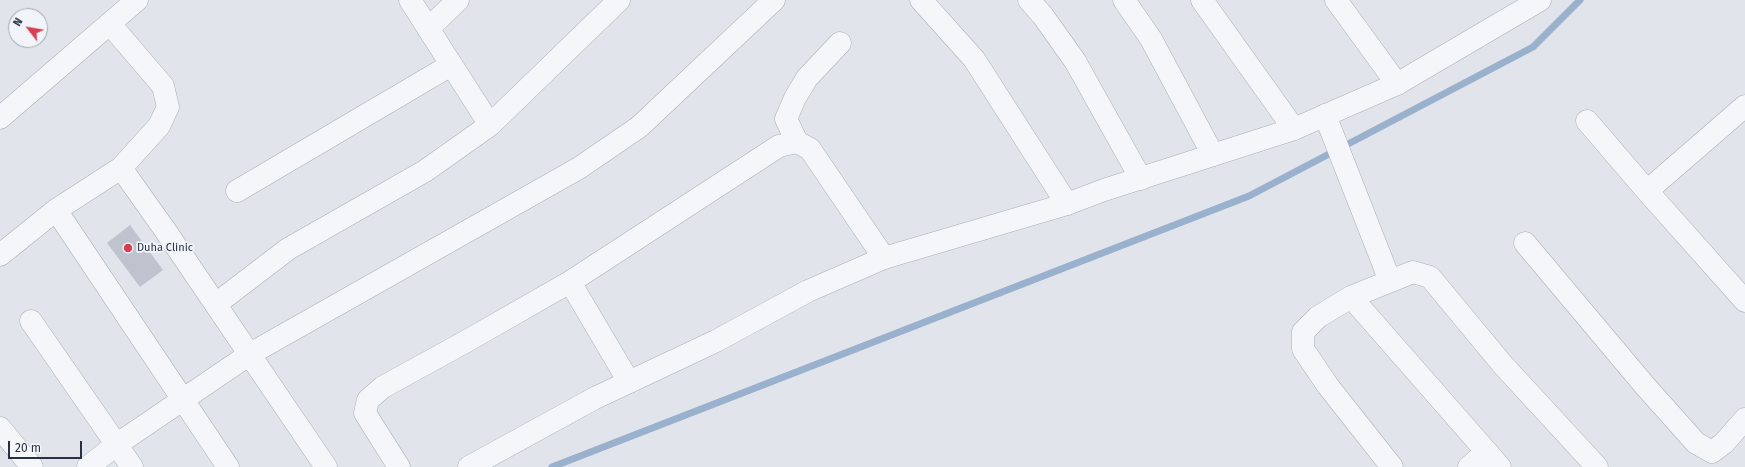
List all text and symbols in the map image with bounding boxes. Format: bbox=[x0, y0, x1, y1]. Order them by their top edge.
north arrow bbox=[8, 8, 48, 48]
text: N bbox=[11, 16, 26, 29]
place label: Duha Clinic bbox=[137, 241, 193, 255]
marker: Duha Clinic bbox=[122, 242, 134, 254]
scale bar bbox=[10, 433, 84, 459]
text: 20 m bbox=[15, 441, 41, 455]

